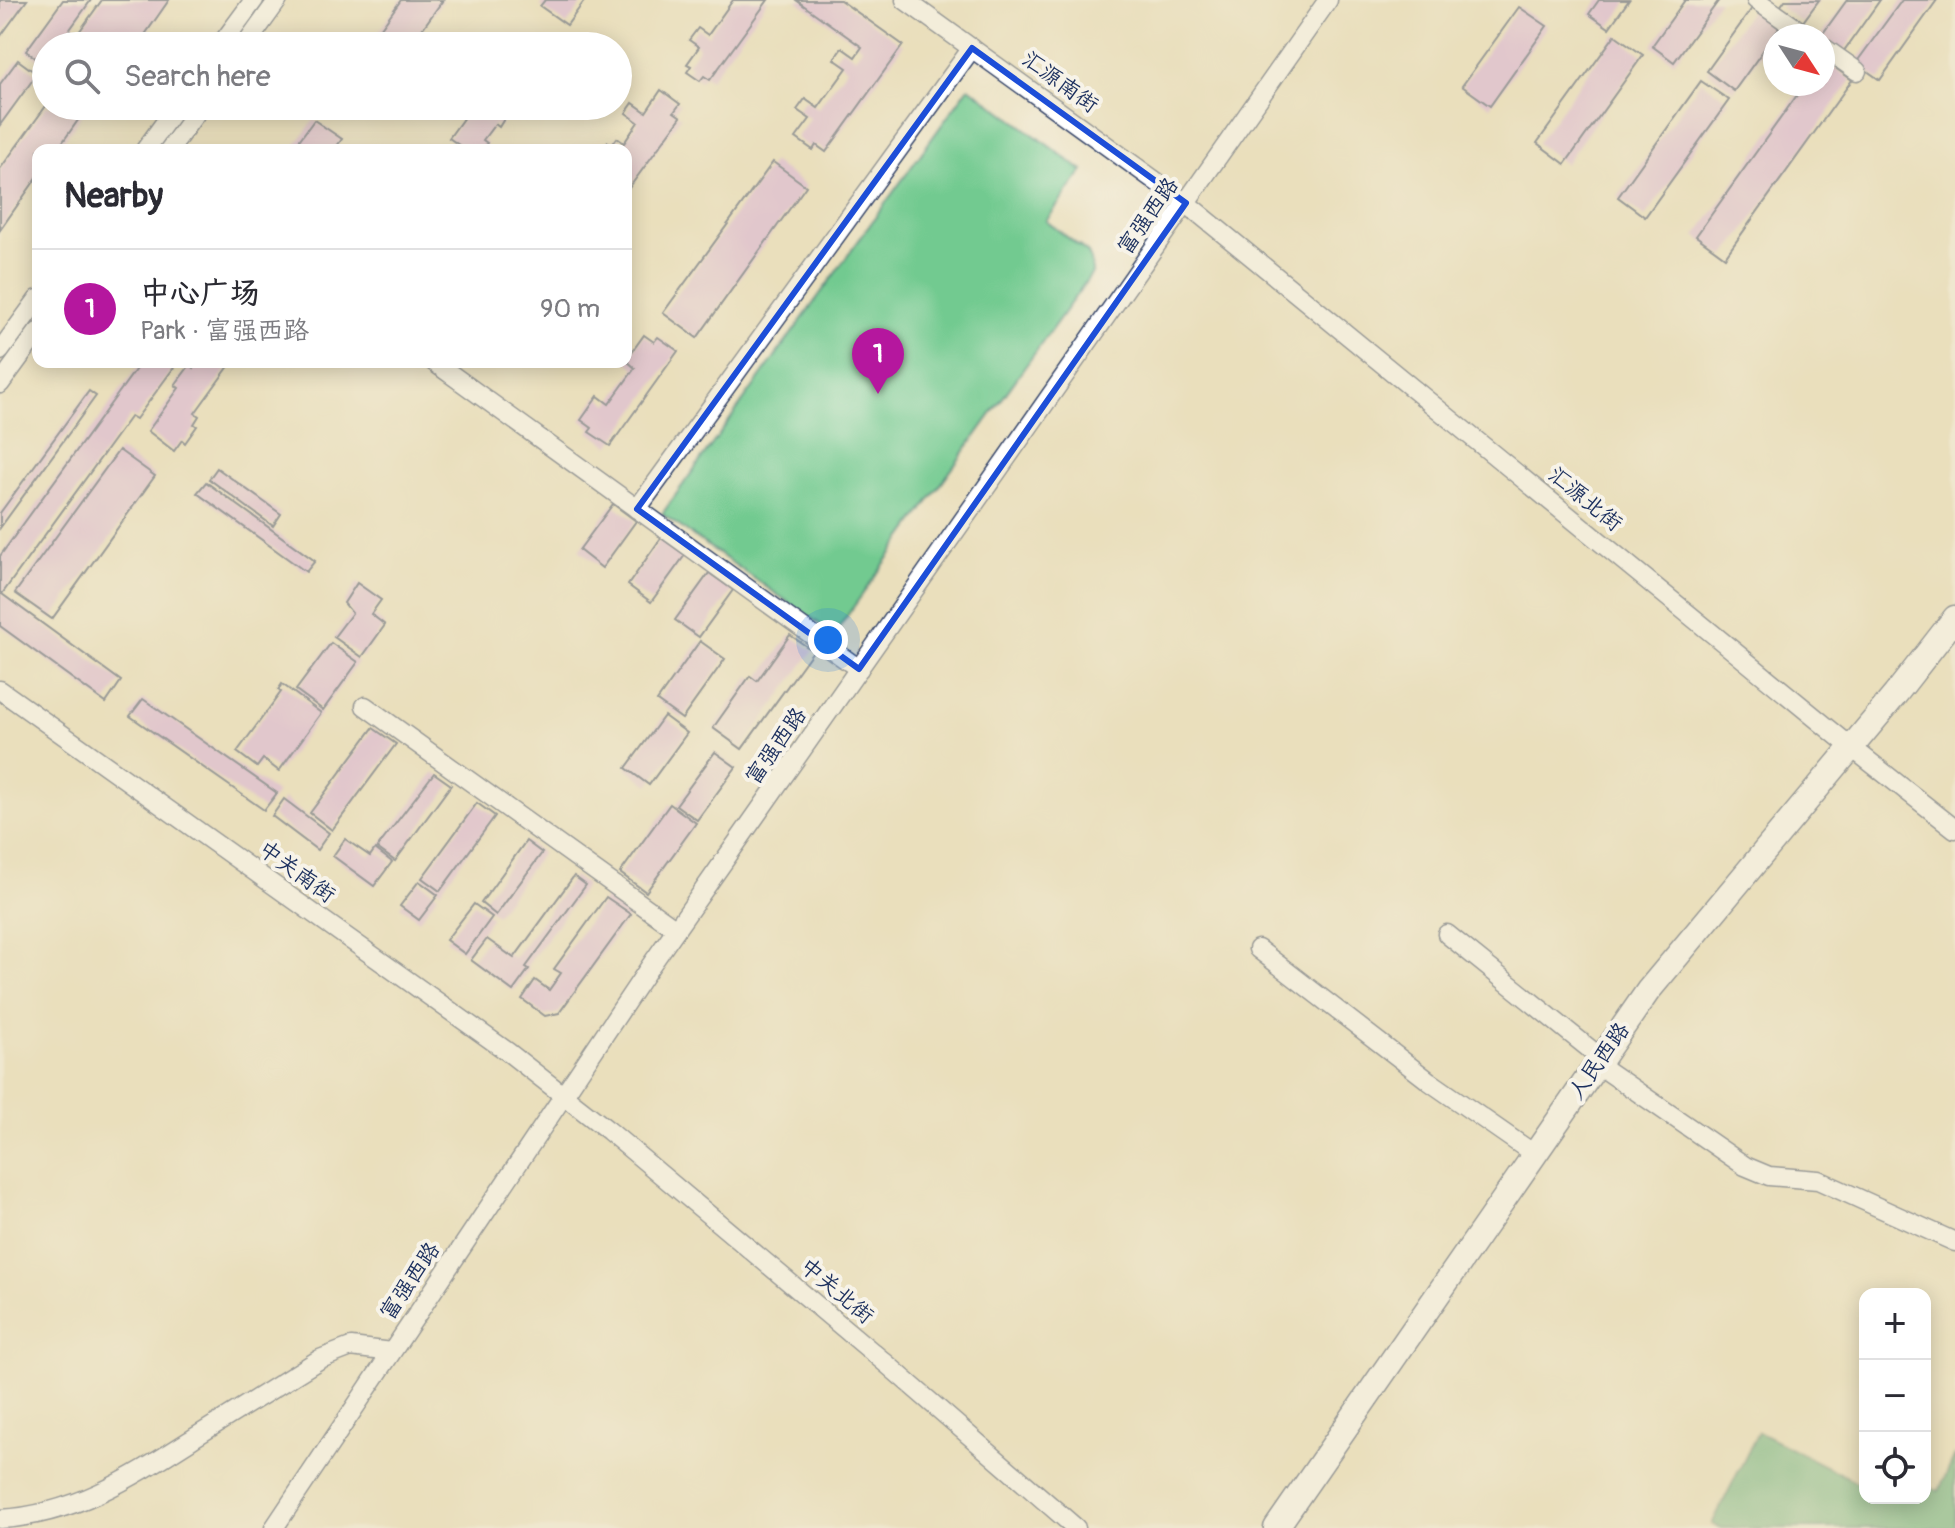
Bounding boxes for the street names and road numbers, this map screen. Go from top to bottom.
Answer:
street label: 汇源南街 [1016,45,1104,119]
street label: 富强西路 [1111,172,1185,260]
street label: 汇源北街 [1542,460,1628,538]
street label: 富强西路 [739,702,813,790]
street label: 中关南街 [253,835,341,909]
street label: 人民西路 [1562,1017,1636,1105]
street label: 富强西路 [374,1237,446,1325]
street label: 中关北街 [794,1252,880,1330]

